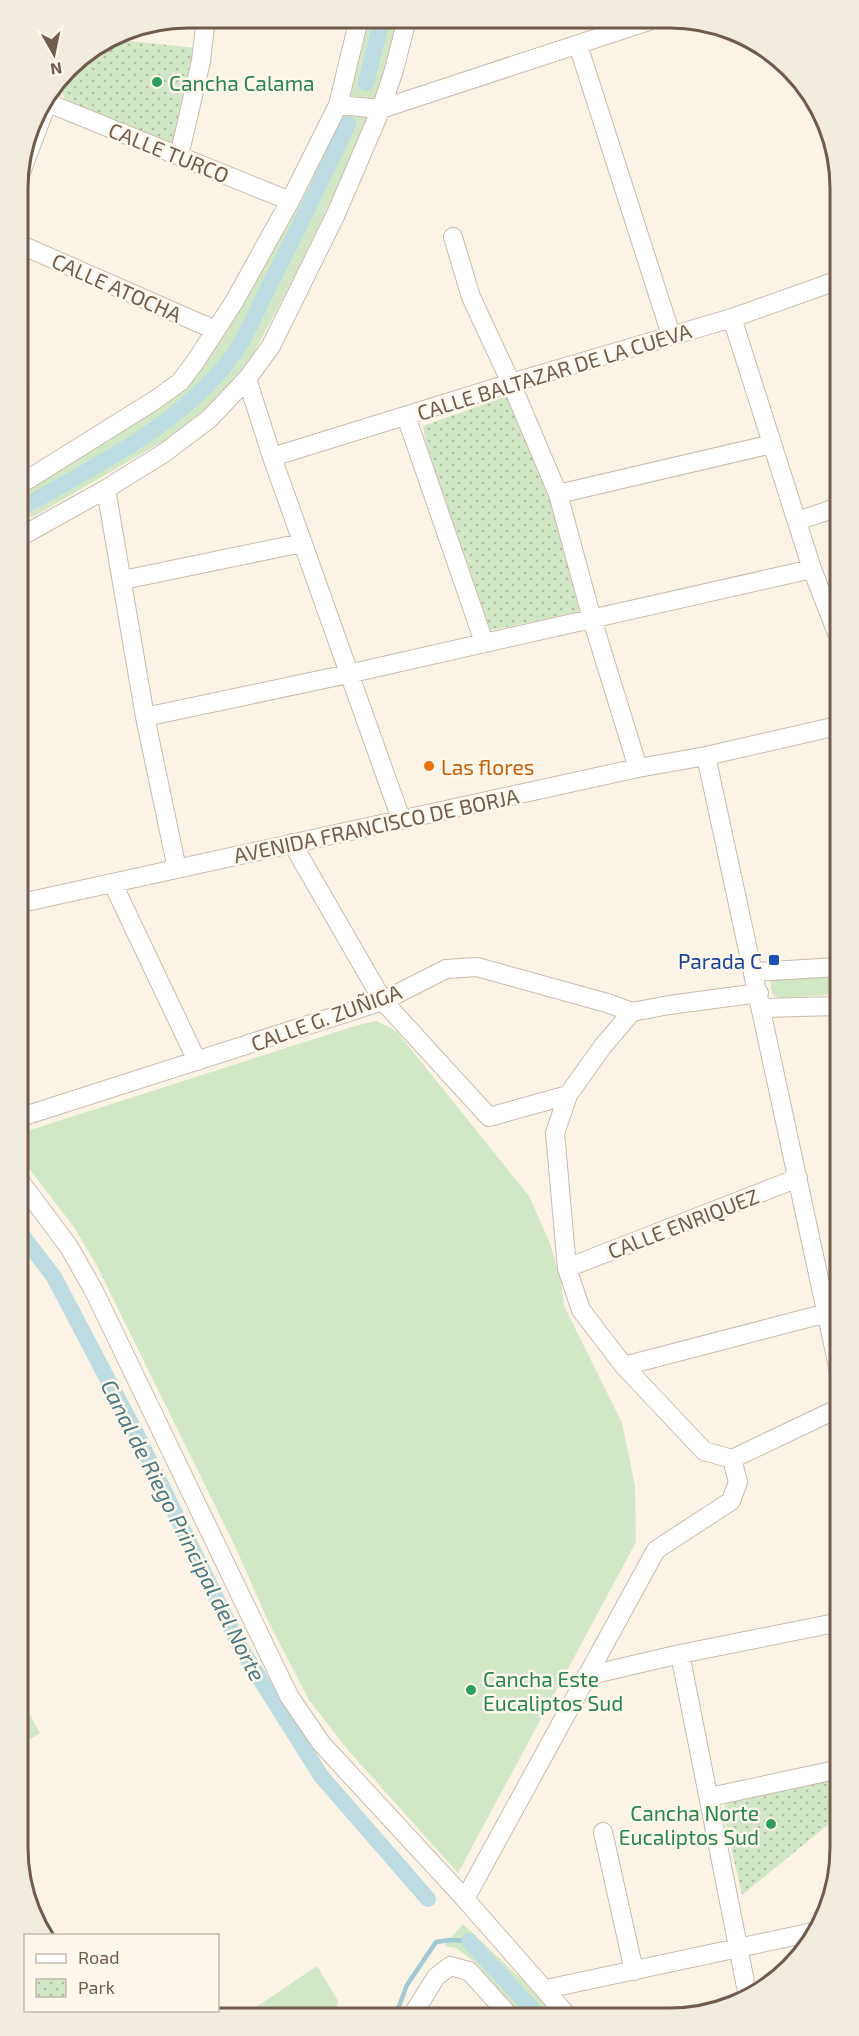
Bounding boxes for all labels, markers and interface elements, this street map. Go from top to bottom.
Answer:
north arrow [24,24,84,84]
text: N [49,59,64,80]
place label: Cancha Calama [169,70,315,95]
marker: Cancha Calama [150,75,164,89]
street label: CALLE TURCO [105,117,233,187]
street label: CALLE ATOCHA [48,247,186,327]
street label: CALLE BALTAZAR DE LA CUEVA [414,317,694,425]
place label: Las flores [441,754,534,779]
marker: Las flores [422,759,436,773]
street label: AVENIDA FRANCISCO DE BORJA [231,783,521,867]
place label: Parada C [678,948,762,973]
marker: Parada C [767,953,781,967]
street label: CALLE G. ZUÑIGA [247,978,405,1056]
street label: CALLE ENRIQUEZ [604,1183,762,1264]
water label: Canal de Riego Principal del Norte [96,1375,272,1685]
place label: Cancha Este Eucaliptos Sud [483,1666,623,1715]
marker: Cancha Este Eucaliptos Sud [464,1683,478,1697]
place label: Cancha Norte Eucaliptos Sud [619,1800,759,1849]
marker: Cancha Norte Eucaliptos Sud [764,1817,778,1831]
legend [24,1934,219,2012]
text: Road [78,1946,119,1968]
text: Park [78,1976,115,1998]

